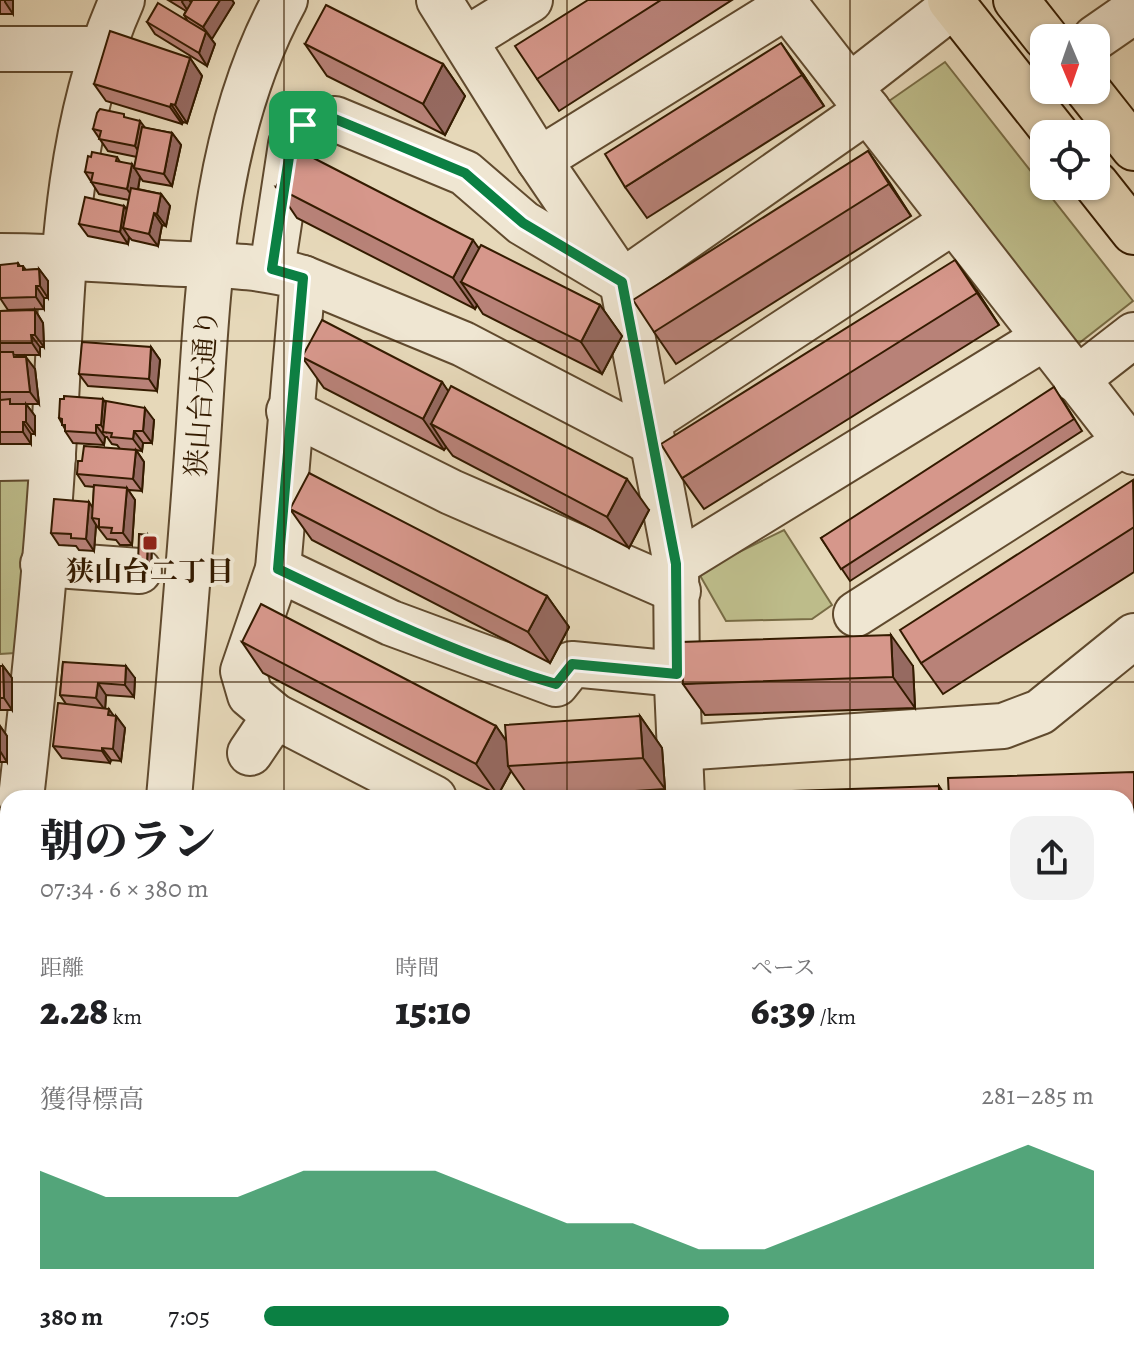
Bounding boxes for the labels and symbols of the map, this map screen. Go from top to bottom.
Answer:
north arrow [1030,24,1110,104]
pin [269,91,337,159]
street label: 狭山台大通り [177,308,227,478]
marker: 狭山台二丁目 [141,534,159,552]
place label: 狭山台二丁目 [66,553,234,591]

